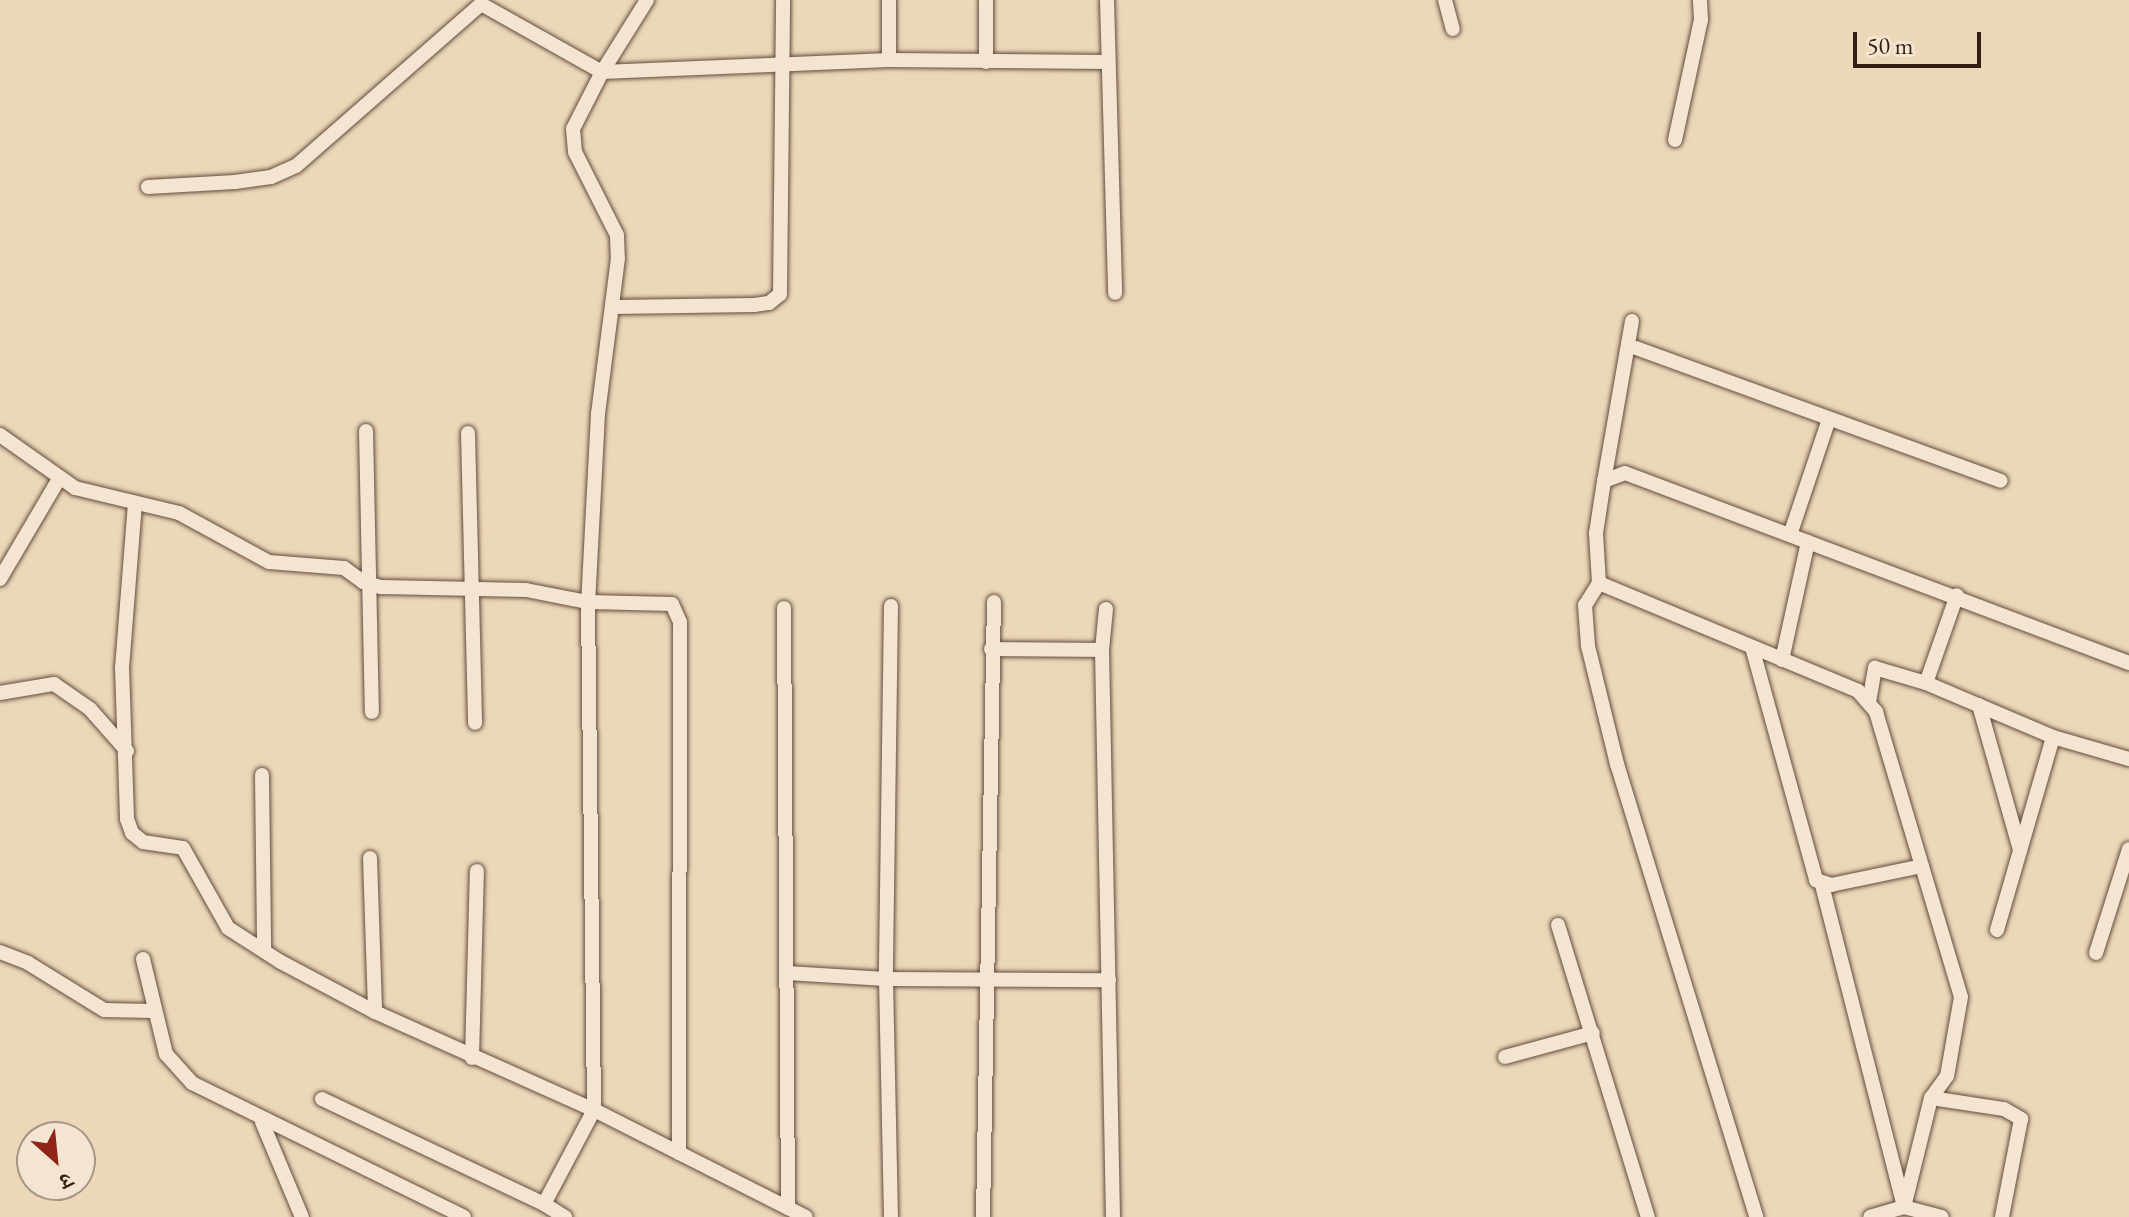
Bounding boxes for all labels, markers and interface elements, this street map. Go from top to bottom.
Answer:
scale bar [1857,16,1985,66]
text: 50 m [1867,30,1914,61]
north arrow [16,1121,96,1201]
text: उ [55,1166,78,1197]

